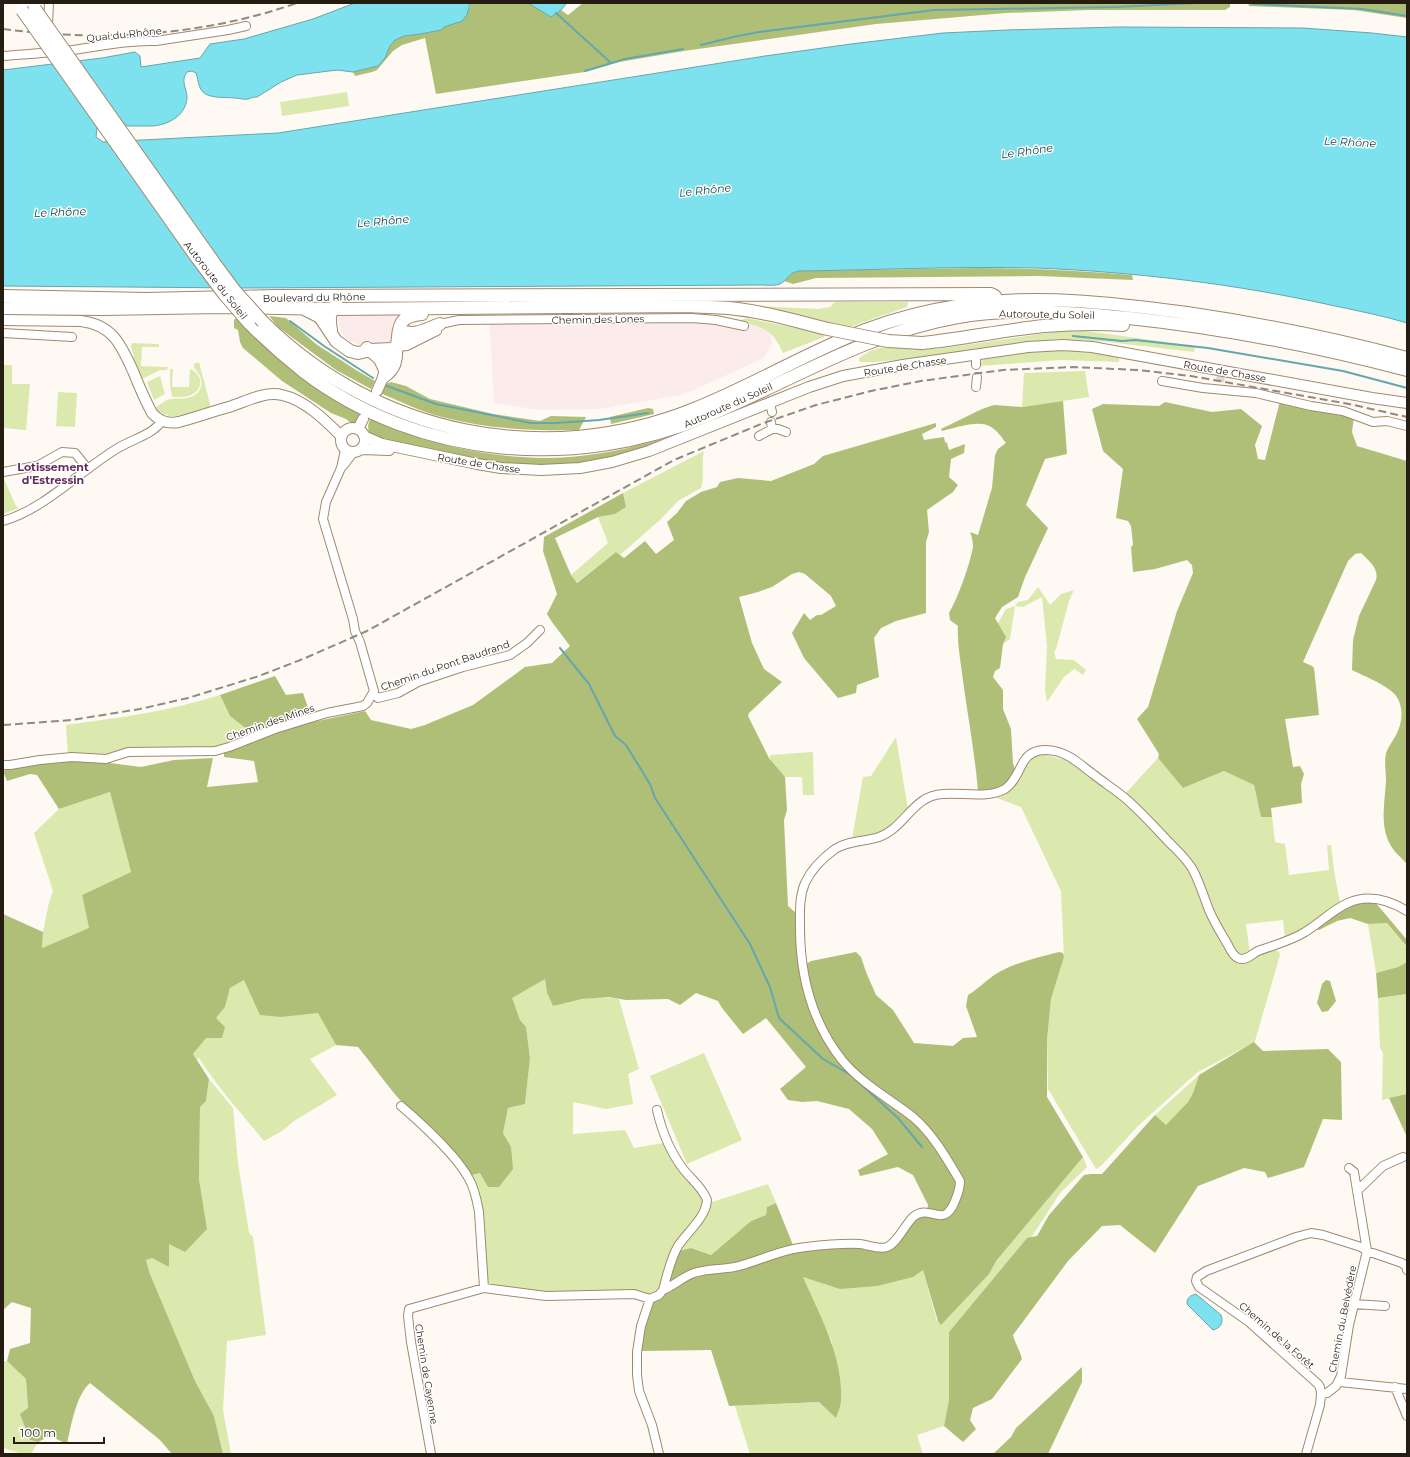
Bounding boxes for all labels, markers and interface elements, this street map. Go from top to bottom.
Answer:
street label: Quai du Rhône [86,24,162,45]
water label: Le Rhône [1324,134,1377,150]
water label: Le Rhône [1000,140,1054,162]
water label: Le Rhône [678,180,732,200]
water label: Le Rhône [34,204,87,220]
water label: Le Rhône [356,212,410,230]
street label: Autoroute du Soleil [181,238,250,322]
street label: Boulevard du Rhône [263,290,365,305]
street label: Autoroute du Soleil [999,307,1095,322]
street label: Chemin des Lones [552,312,645,327]
street label: Route de Chasse [863,354,947,379]
street label: Route de Chasse [1183,358,1267,385]
street label: Autoroute du Soleil [682,380,775,431]
street label: Route de Chasse [437,451,521,476]
district label: Lotissement d'Estressin [17,460,89,487]
street label: Chemin du Pont Baudrand [379,637,511,694]
street label: Chemin des Mines [224,701,316,744]
street label: Chemin du Belvédère [1326,1264,1359,1374]
street label: Chemin de la Forêt [1236,1299,1317,1372]
street label: Chemin de Cayenne [412,1323,441,1425]
scale bar [14,1419,104,1445]
text: 100 m [20,1425,56,1440]

